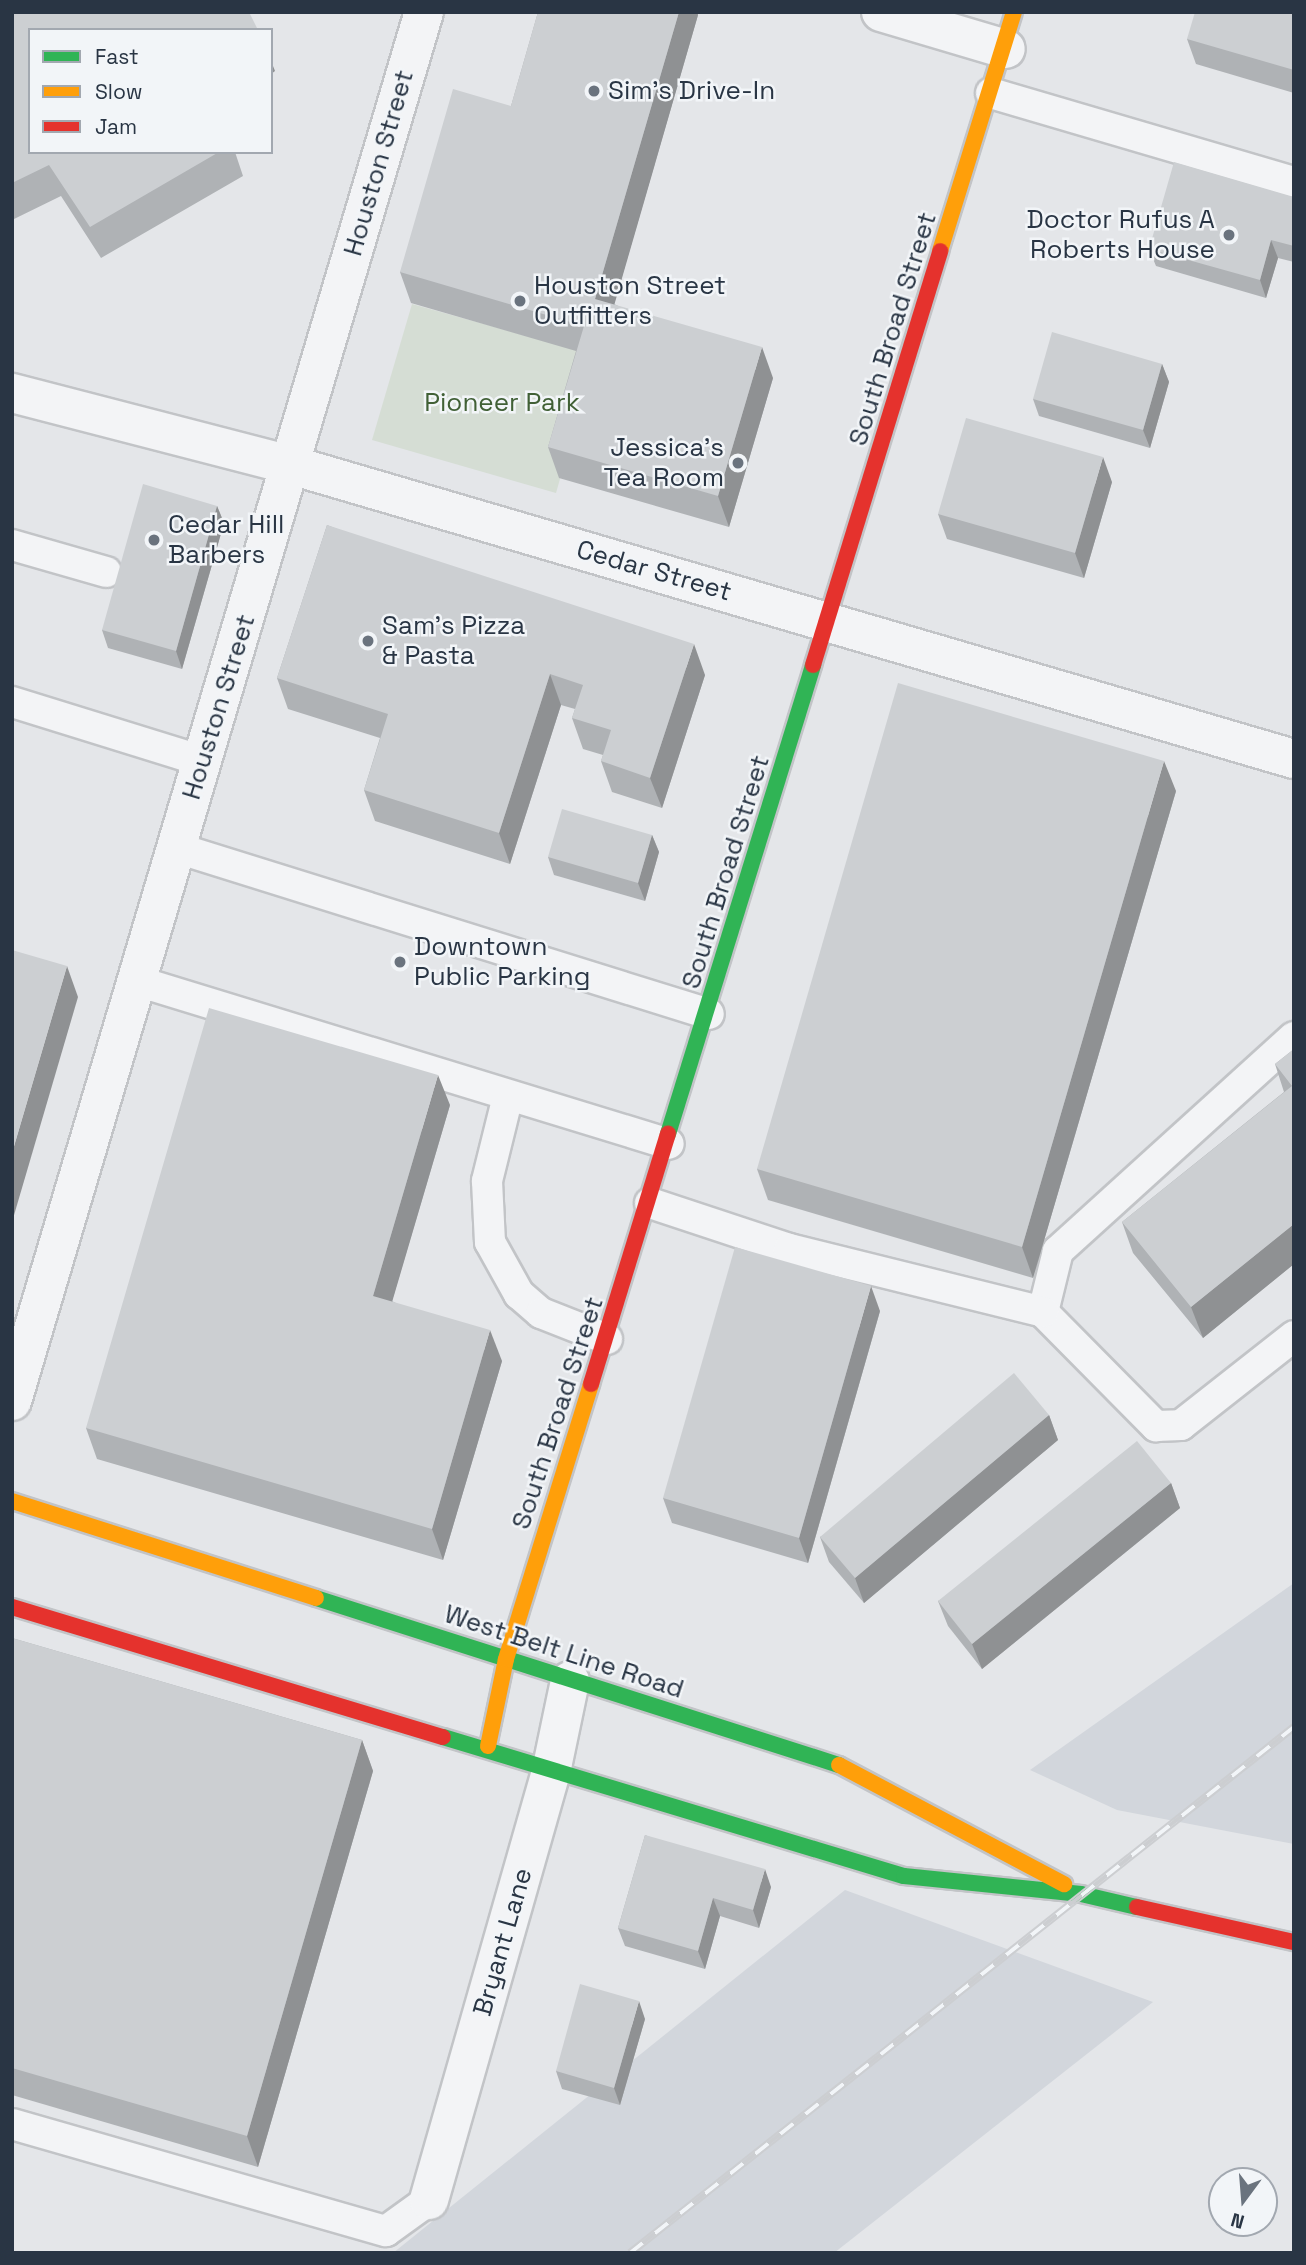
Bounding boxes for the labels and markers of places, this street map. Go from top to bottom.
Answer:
place label: Sim's Drive-In [608,75,775,107]
marker: Sim's Drive-In [586,83,602,99]
place label: Doctor Rufus A Roberts House [1026,204,1215,266]
marker: Doctor Rufus A Roberts House [1221,227,1237,243]
place label: Houston Street Outfitters [534,270,726,332]
marker: Houston Street Outfitters [512,293,528,309]
place label: Jessica's Tea Room [603,432,724,494]
marker: Jessica's Tea Room [730,455,746,471]
place label: Cedar Hill Barbers [168,509,284,570]
marker: Cedar Hill Barbers [146,532,162,548]
place label: Sam's Pizza & Pasta [382,610,525,672]
marker: Sam's Pizza & Pasta [360,633,376,649]
place label: Downtown Public Parking [414,931,590,992]
marker: Downtown Public Parking [392,954,408,970]

